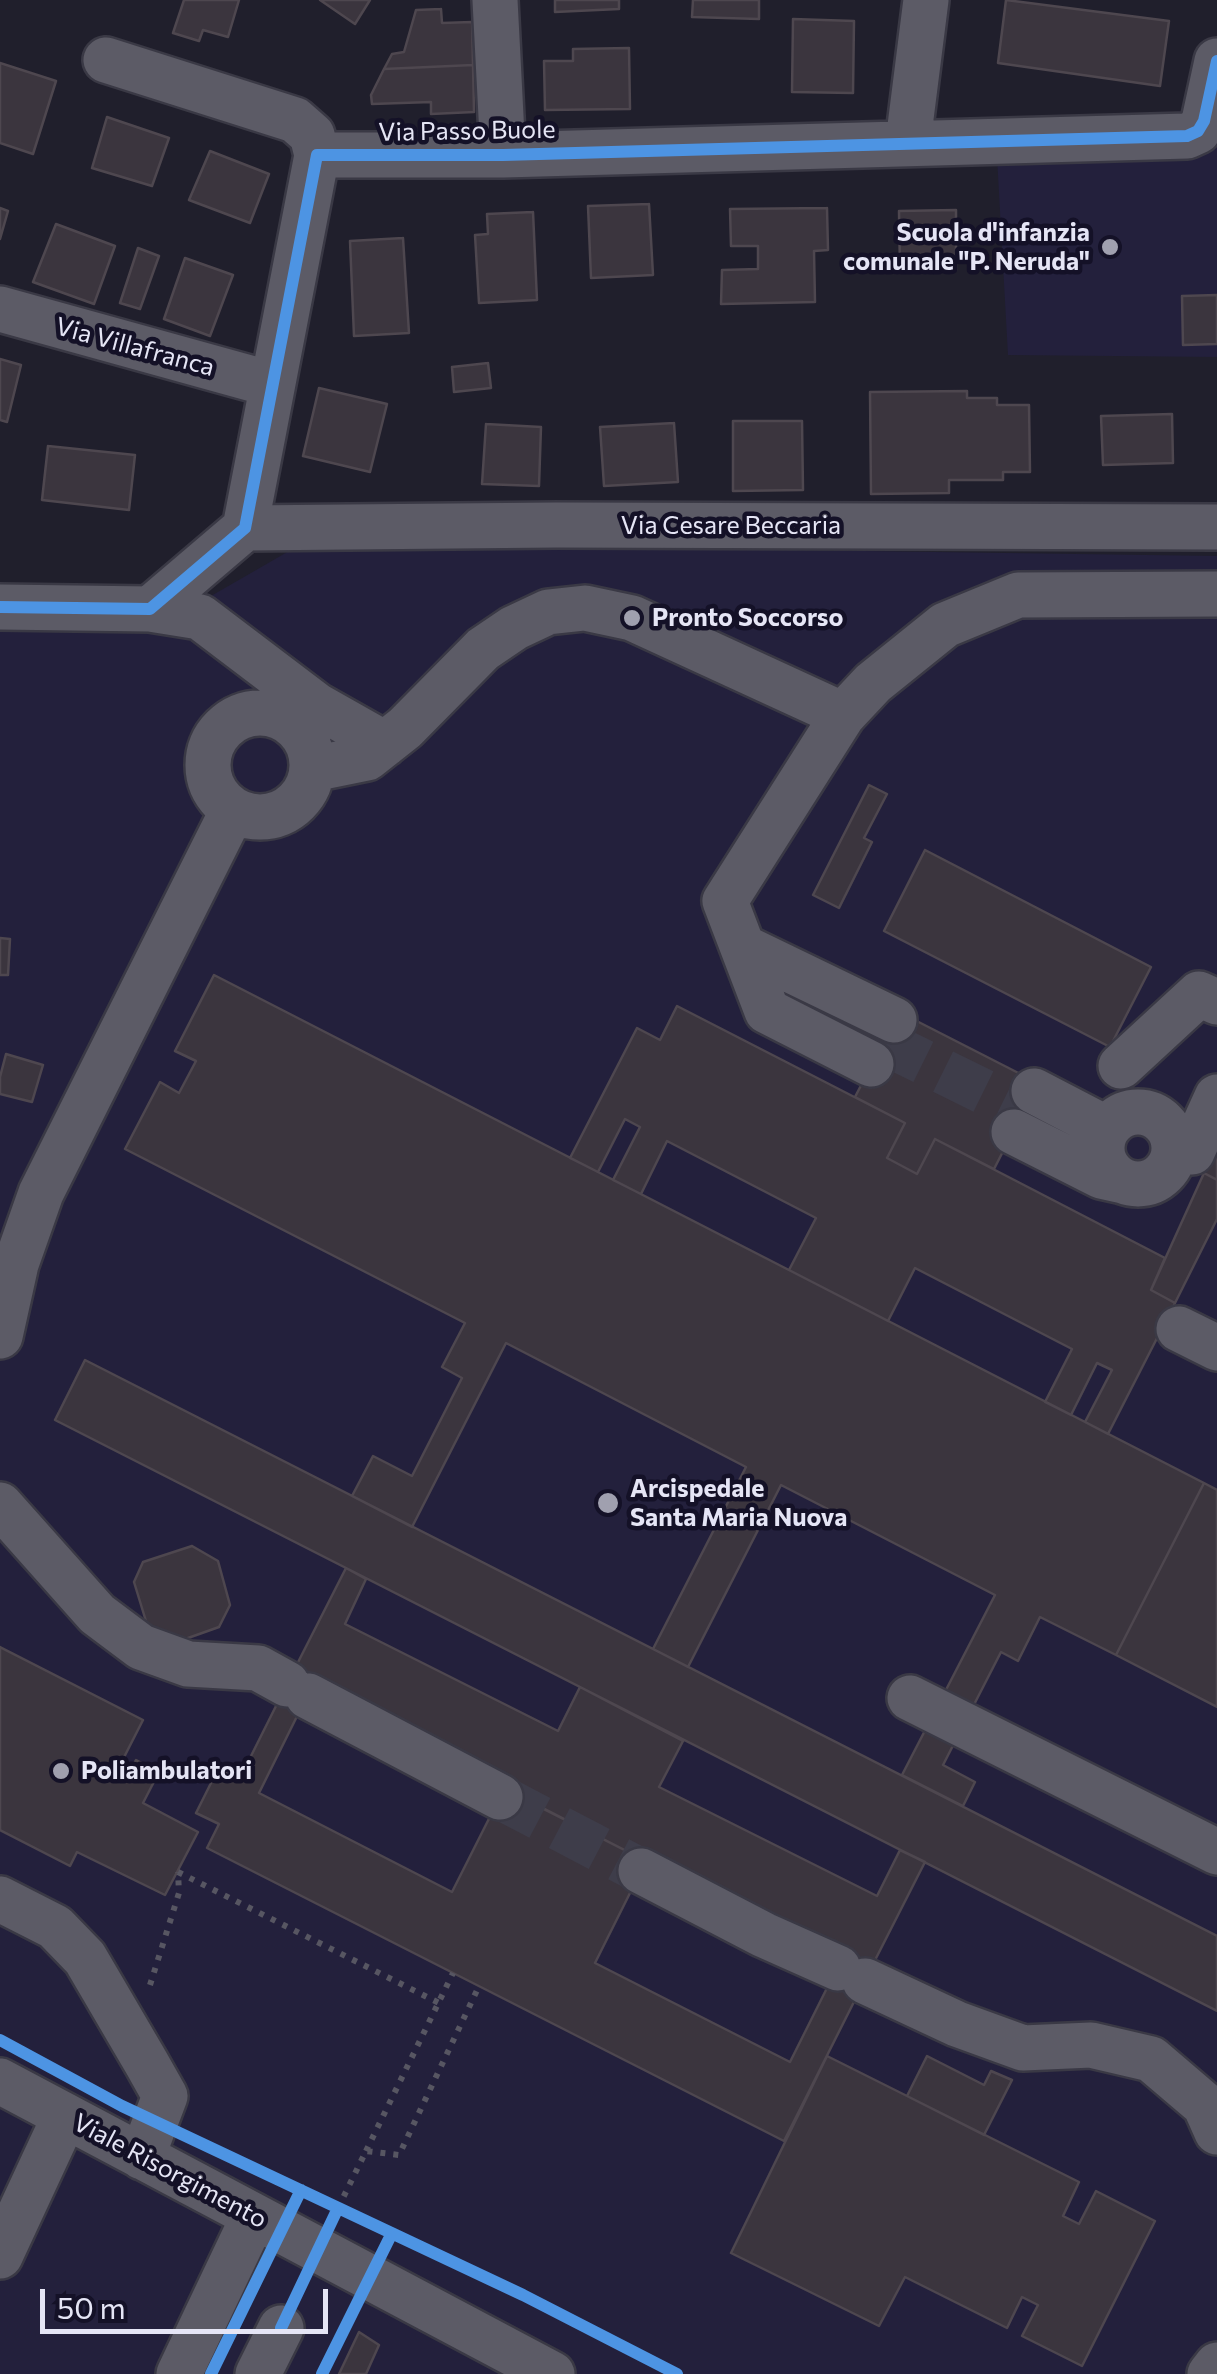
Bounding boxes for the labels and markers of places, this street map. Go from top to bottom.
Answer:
place label: Scuola d'infanzia comunale "P. Neruda" [843,218,1090,277]
marker: Scuola d'infanzia comunale "P. Neruda" [1099,236,1121,258]
place label: Pronto Soccorso [652,603,843,633]
marker: Pronto Soccorso [621,607,643,629]
place label: Arcispedale Santa Maria Nuova [630,1474,847,1533]
marker: Arcispedale Santa Maria Nuova [595,1490,621,1516]
place label: Poliambulatori [81,1756,252,1786]
marker: Poliambulatori [50,1760,72,1782]

